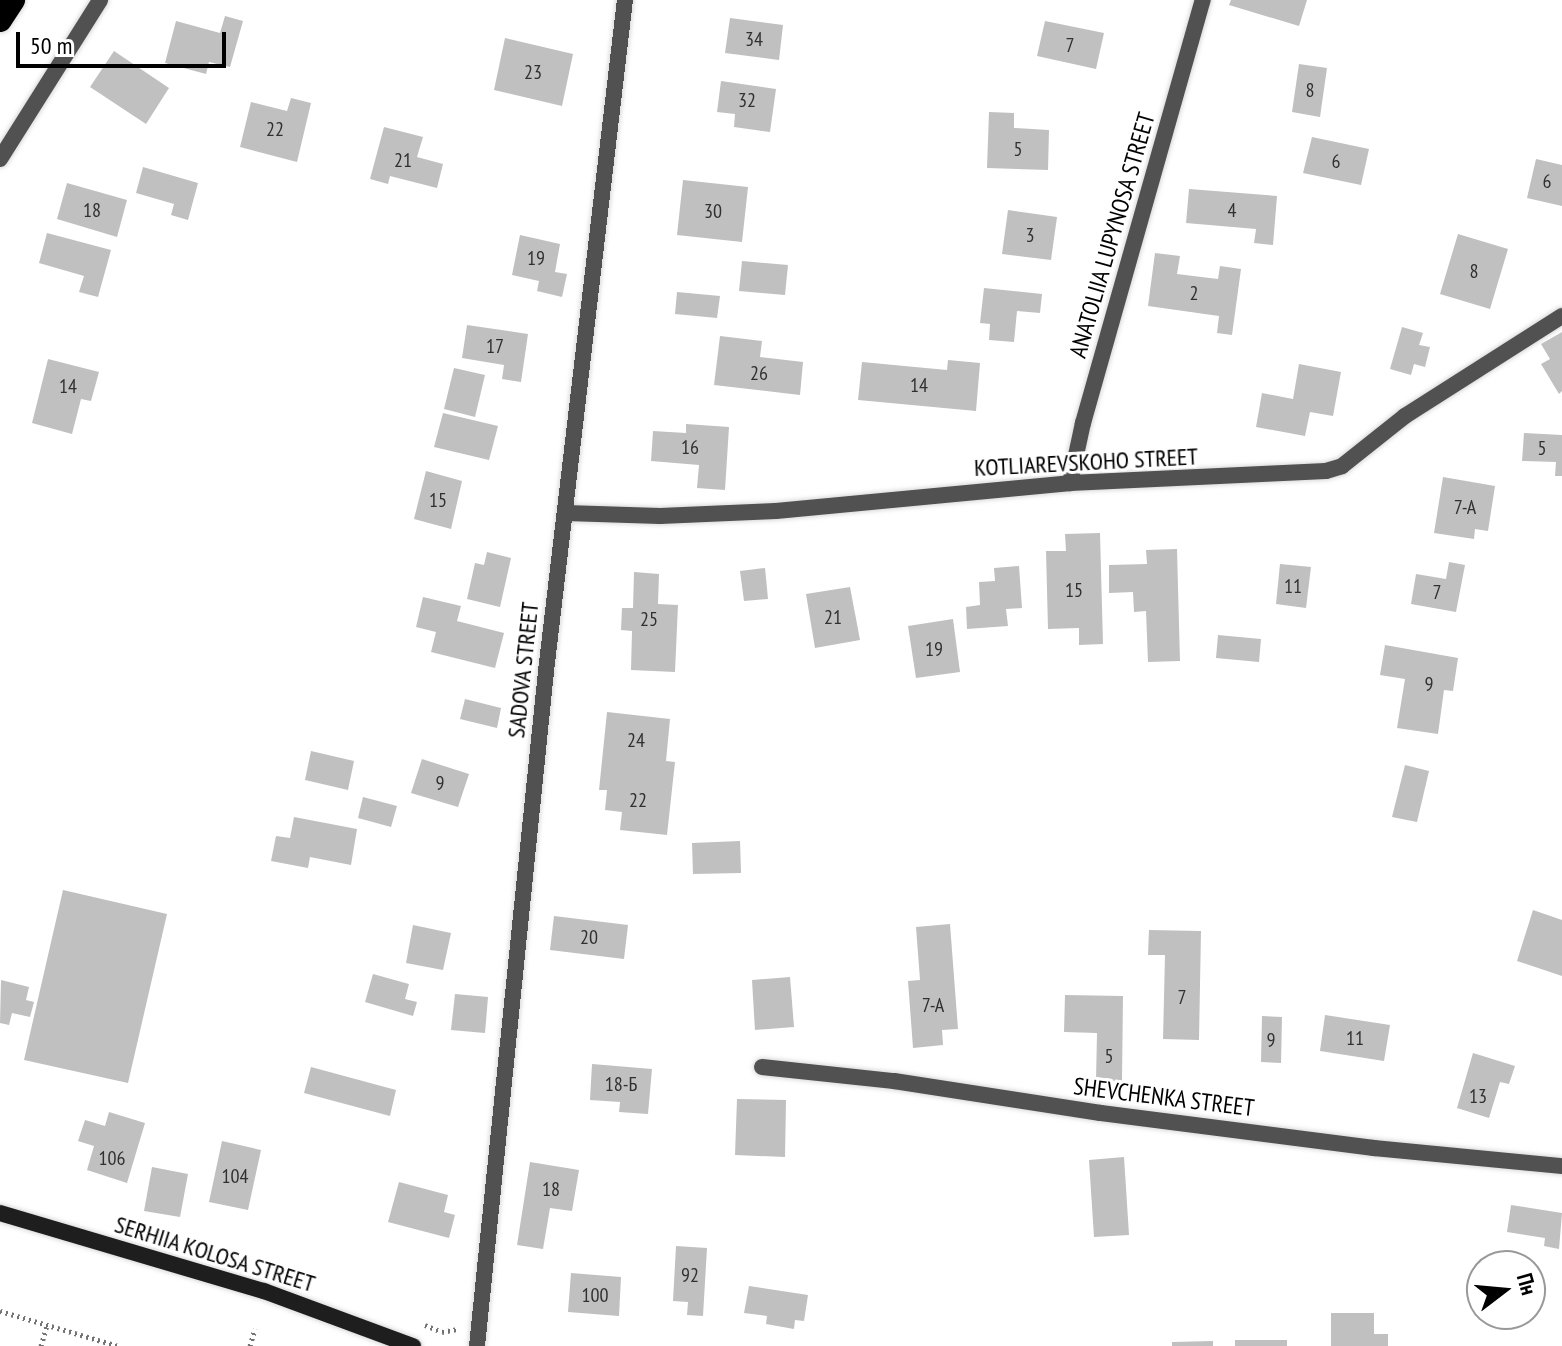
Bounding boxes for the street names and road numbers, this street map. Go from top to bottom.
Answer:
street label: ANATOLIIA LUPYNOSA STREET [1063,108,1161,362]
street label: KOTLIAREVSKOHO STREET [973,442,1199,482]
street label: SADOVA STREET [502,600,544,740]
street label: SHEVCHENKA STREET [1072,1072,1256,1122]
street label: SERHIIA KOLOSA STREET [111,1210,319,1298]

